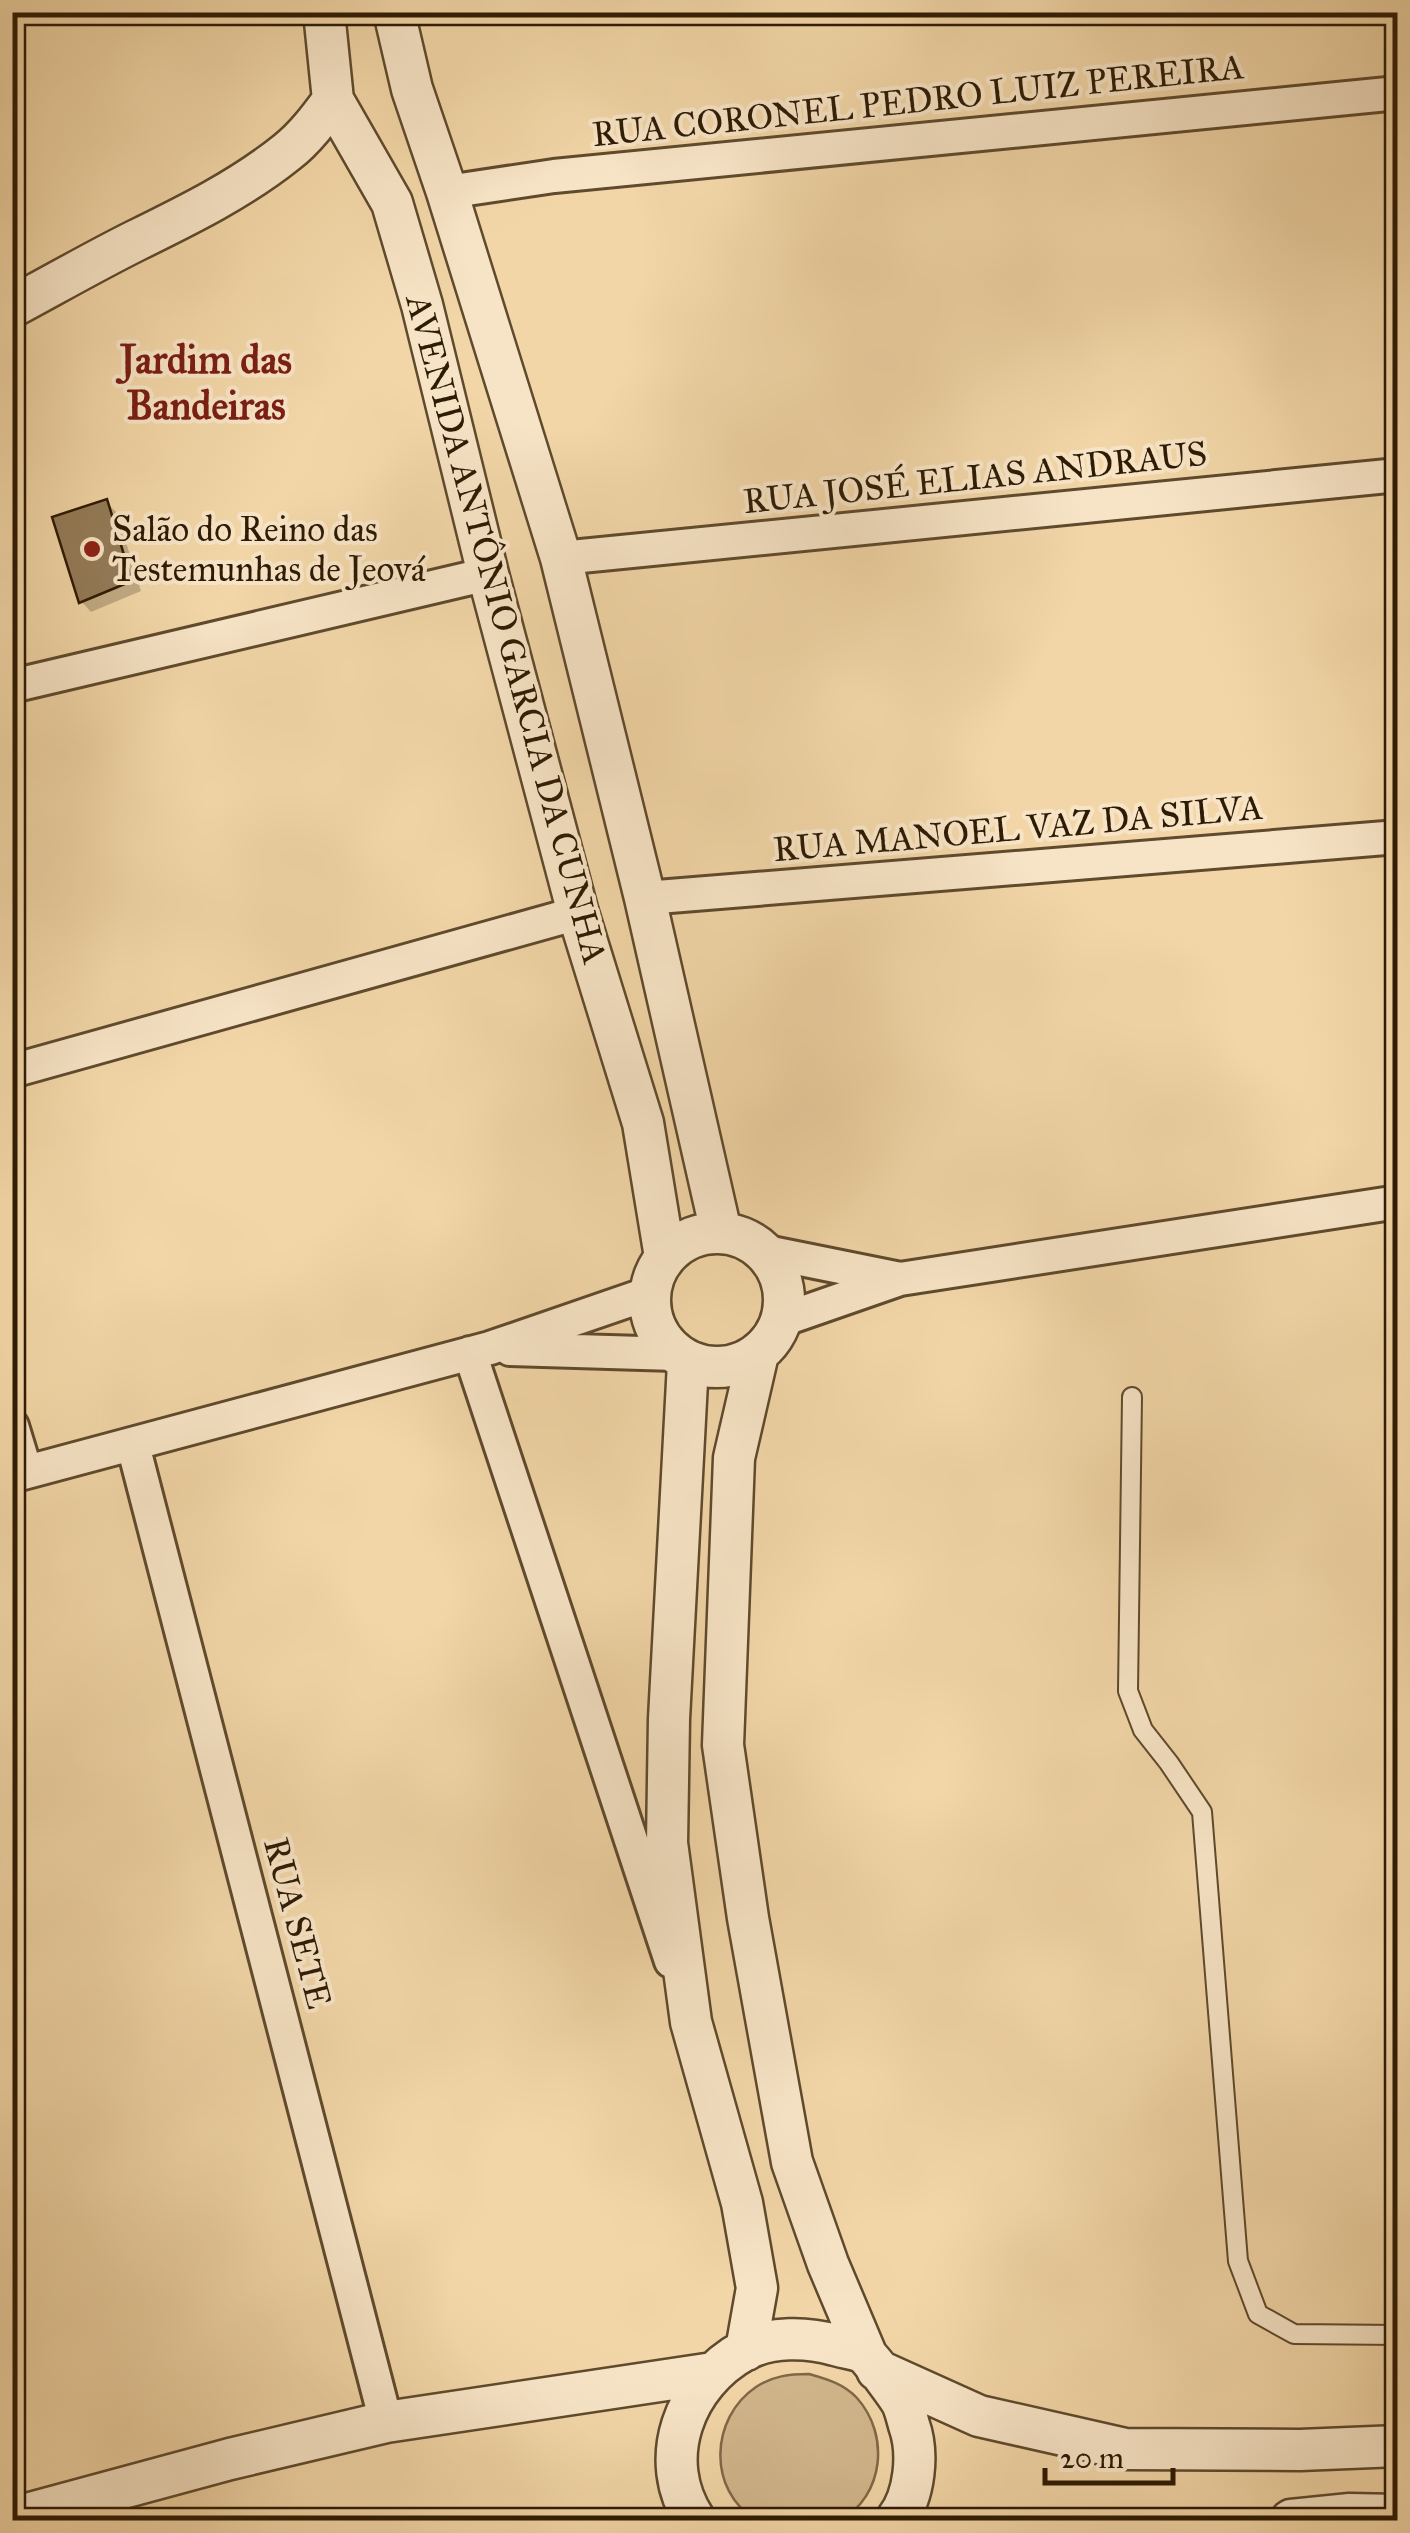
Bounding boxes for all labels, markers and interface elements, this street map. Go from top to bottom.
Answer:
street label: RUA CORONEL PEDRO LUIZ PEREIRA [590,45,1246,156]
street label: AVENIDA ANTÔNIO GARCIA DA CUNHA [396,288,618,969]
district label: Jardim das Bandeiras [115,335,292,430]
street label: RUA JOSÉ ELIAS ANDRAUS [741,430,1209,523]
place label: Salão do Reino das Testemunhas de Jeová [112,508,426,591]
marker: Salão do Reino das Testemunhas de Jeová [81,538,103,560]
street label: RUA MANOEL VAZ DA SILVA [771,786,1265,871]
street label: RUA SETE [254,1833,341,2013]
scale bar [1045,2423,1172,2485]
text: 20 m [1060,2440,1124,2476]

